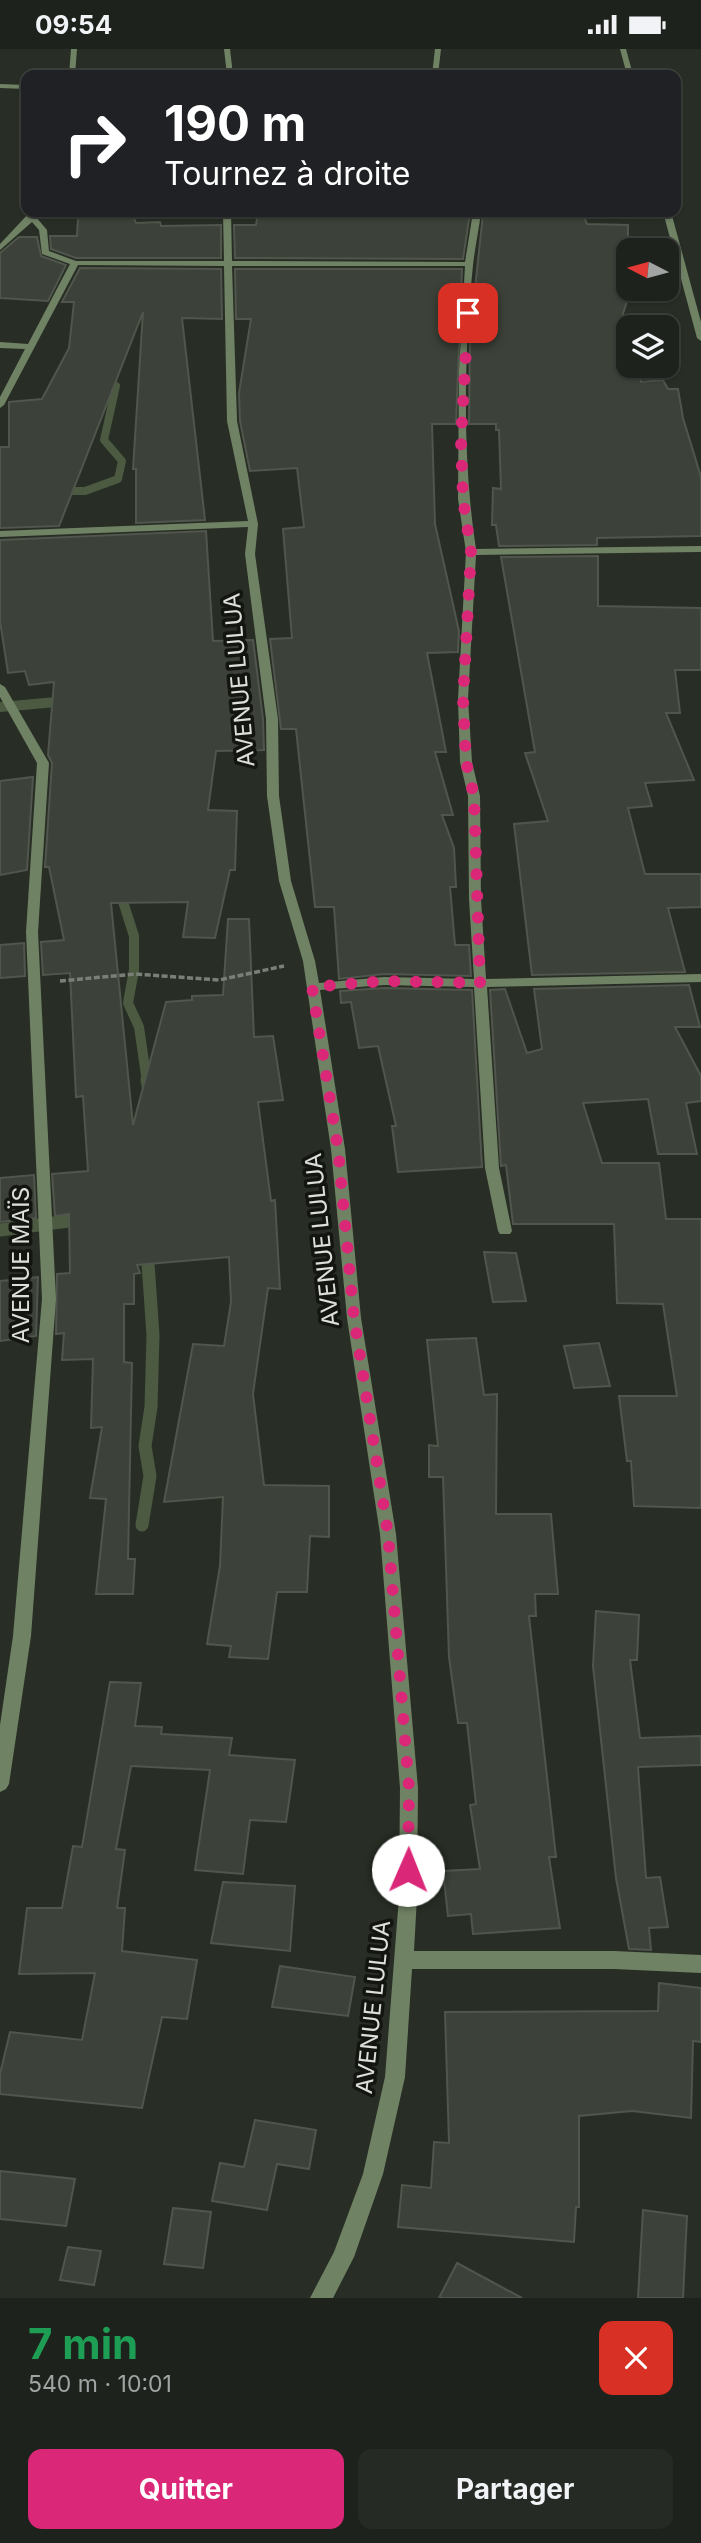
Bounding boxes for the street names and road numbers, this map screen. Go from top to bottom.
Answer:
street label: AVENUE LULUA [217,592,261,768]
street label: AVENUE LULUA [299,1152,345,1328]
street label: AVENUE MAÏS [7,1187,35,1343]
street label: AVENUE LULUA [350,1919,396,2095]

